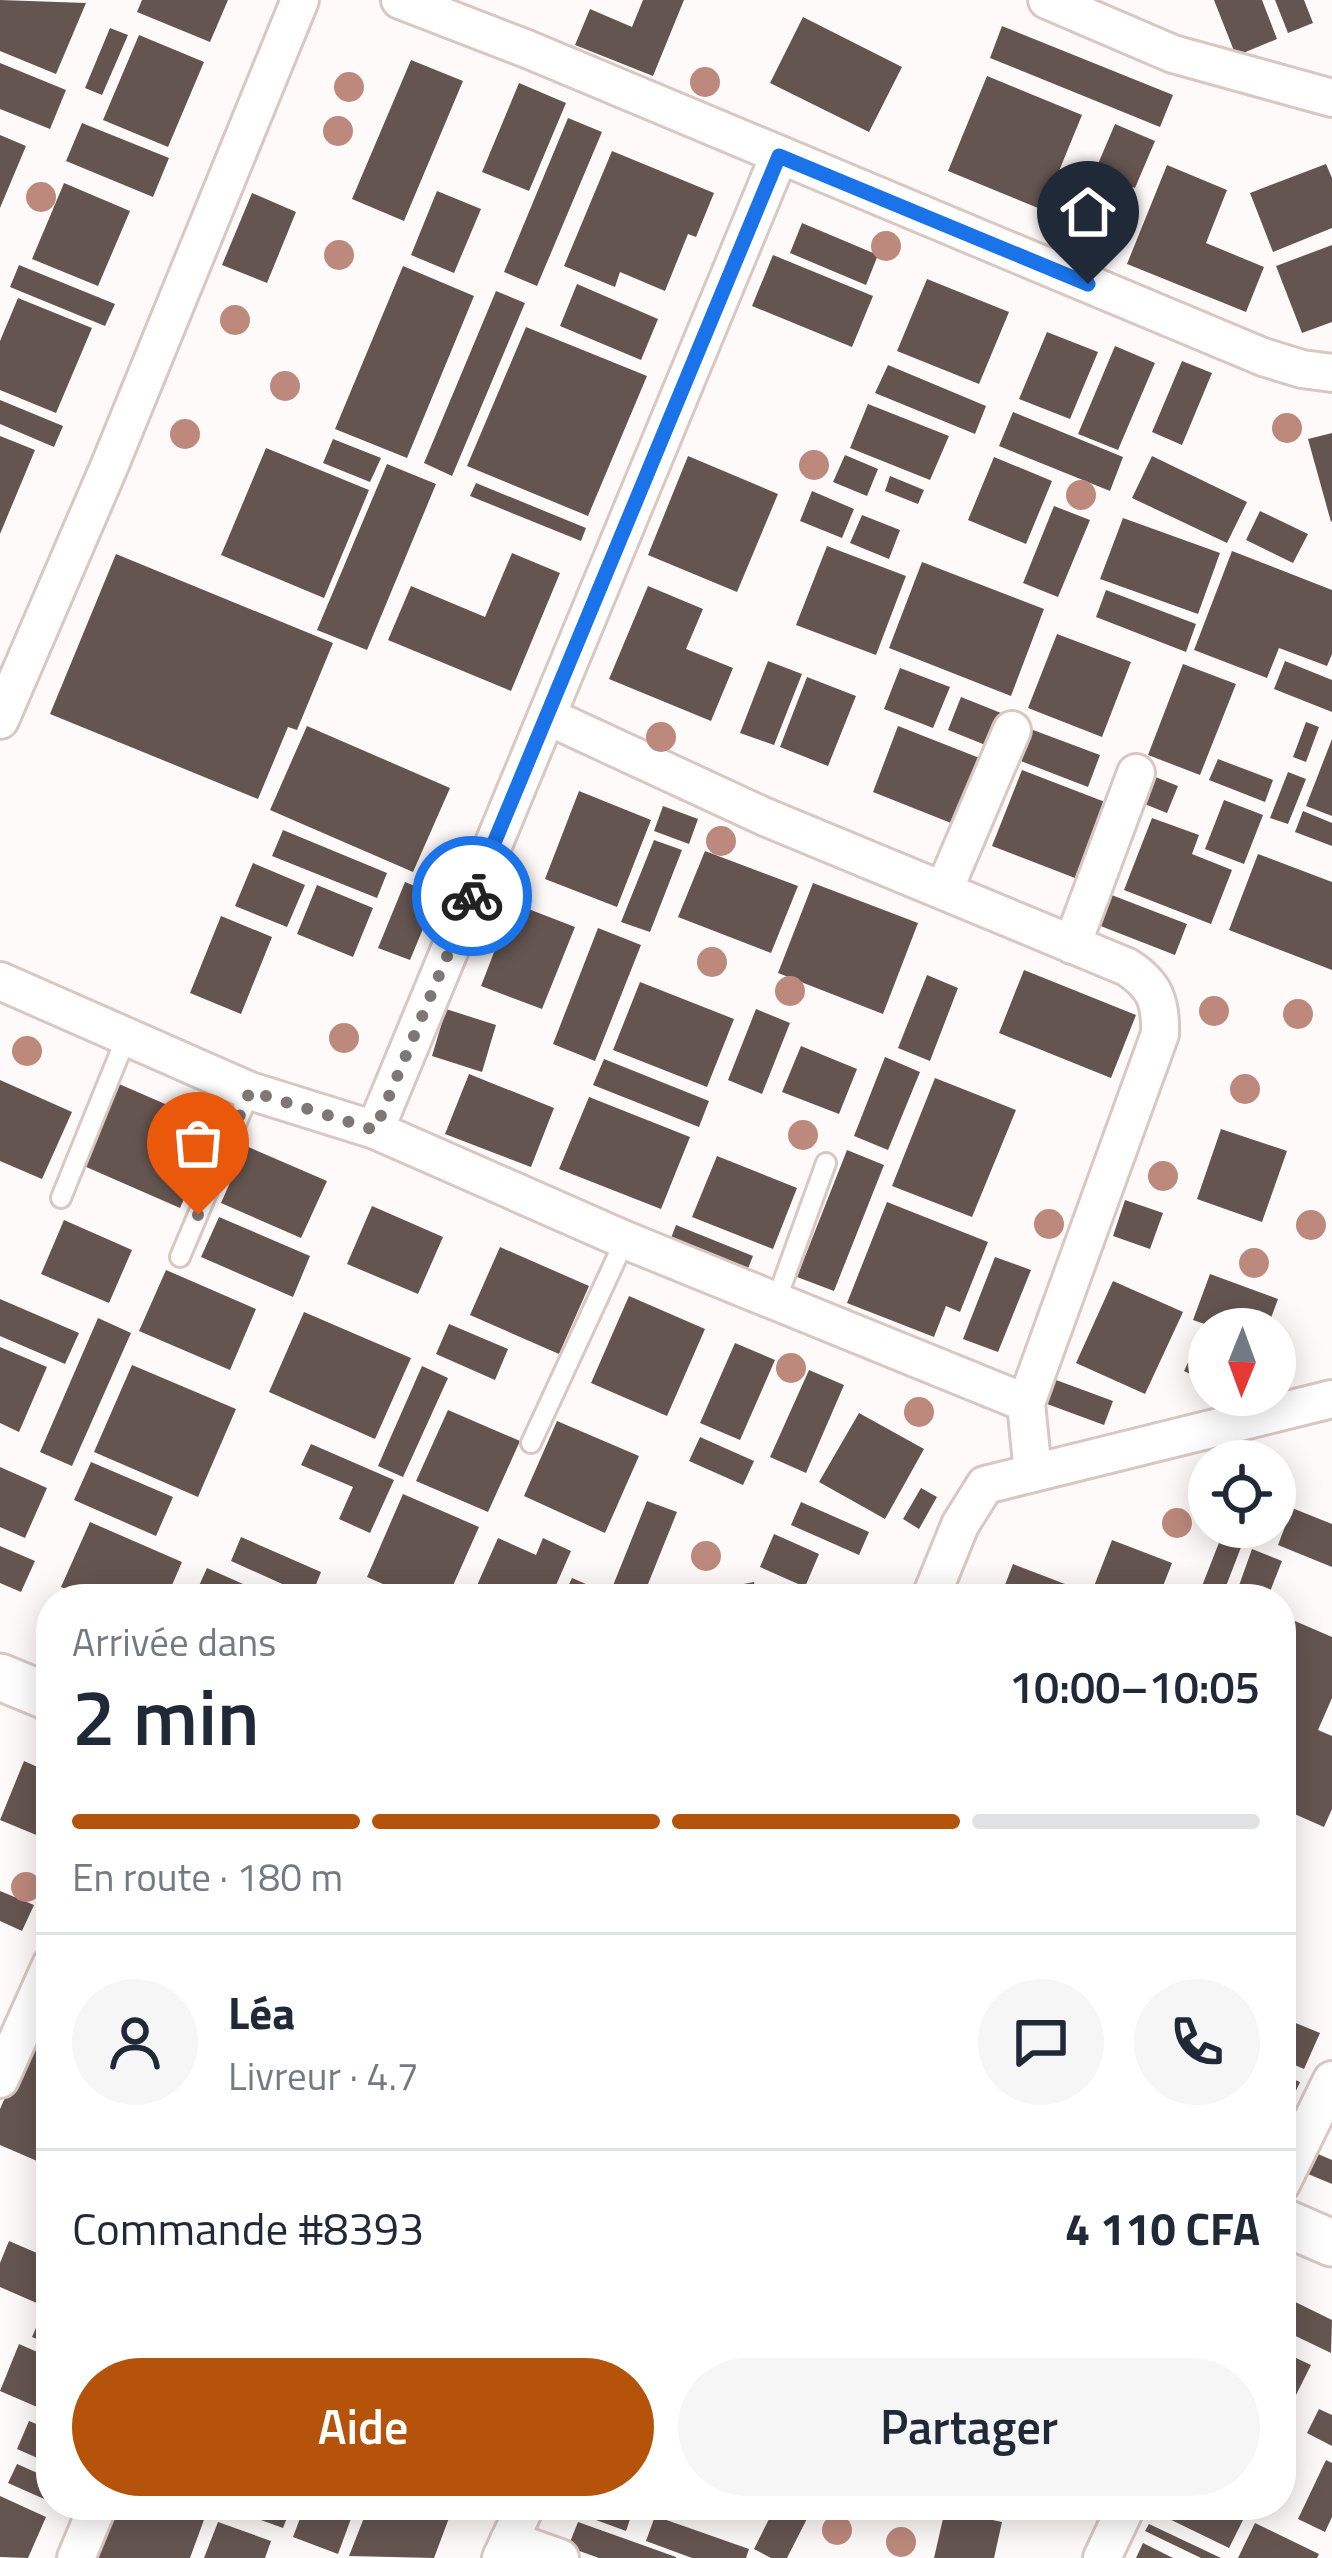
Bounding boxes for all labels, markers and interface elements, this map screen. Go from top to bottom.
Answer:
pin [1037,161,1139,284]
icon: home [1055,179,1121,245]
courier [412,836,532,956]
icon: bike [439,863,505,929]
pin [147,1092,249,1215]
icon: bag [165,1110,231,1176]
north arrow [1188,1308,1296,1416]
map controls [1188,1308,1296,1548]
button: locate [1188,1440,1296,1548]
text: Arrivée dans [72,1612,276,1671]
text: 10:00–10:05 [1009,1652,1260,1720]
text: 2 min [72,1657,260,1775]
text: En route · 180 m [72,1847,343,1906]
text: Léa [228,1978,295,2046]
button: person [72,1979,198,2105]
button: chat [978,1979,1104,2105]
button: phone [1134,1979,1260,2105]
text: Livreur · 4.7 [228,2046,419,2105]
text: Commande #8393 [72,2194,424,2262]
text: 4 110 CFA [1065,2194,1260,2262]
button: Aide [72,2358,654,2496]
button: Partager [678,2358,1260,2496]

